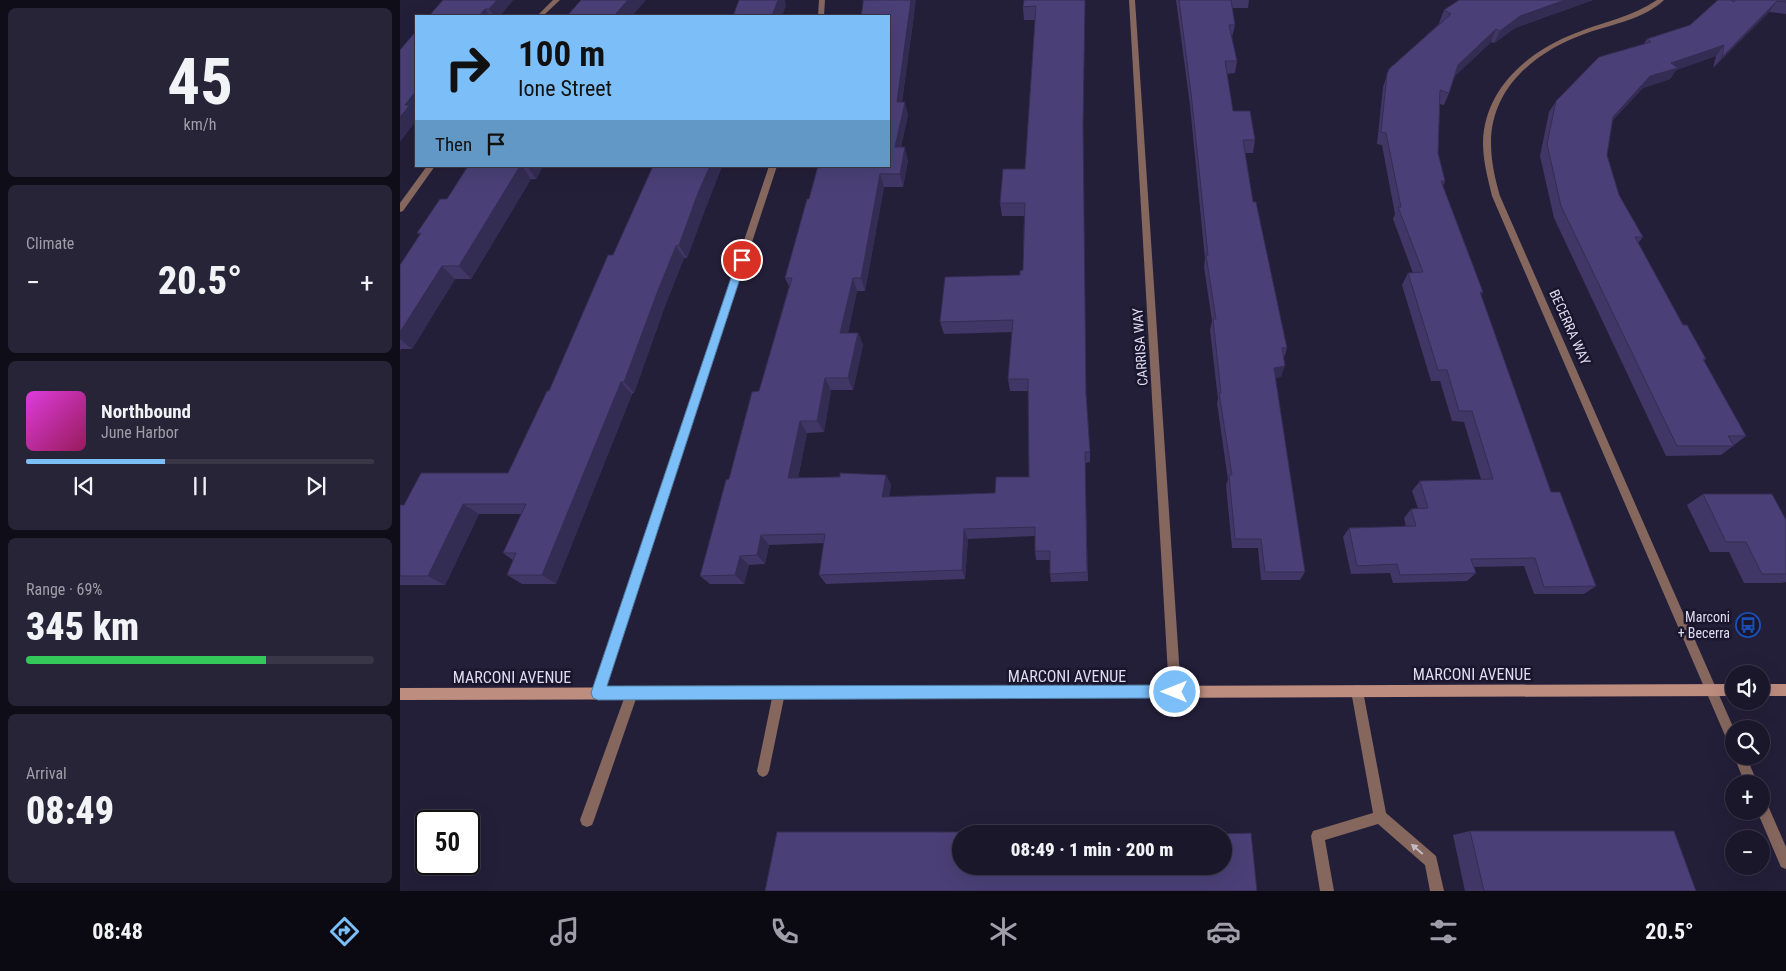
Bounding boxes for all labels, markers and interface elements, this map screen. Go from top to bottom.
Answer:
text: 100 m [518,34,605,75]
icon: right [435,35,500,100]
text: 45 [167,44,233,120]
text: Ione Street [518,76,612,101]
text: km/h [184,115,216,134]
icon: arrive [482,130,510,158]
text: Then [435,133,472,156]
text: Climate [26,234,74,253]
pin [721,239,763,281]
icon: arrive [728,246,756,274]
text: 20.5° [158,259,242,303]
text: − [26,266,40,299]
text: + [360,266,374,299]
street label: BECERRA WAY [1546,287,1594,368]
street label: CARRISA WAY [1129,307,1151,387]
text: Northbound [101,400,191,423]
text: June Harbor [101,423,179,442]
icon: previous [70,472,98,500]
icon: pause [186,472,214,500]
icon: next [302,472,330,500]
text: Range · 69% [26,580,102,599]
text: 345 km [26,605,139,649]
place label: Marconi + Becerra [1678,609,1730,641]
bus stop icon: Marconi + Becerra [1735,612,1761,638]
position arrow [1148,665,1200,717]
street label: MARCONI AVENUE [1413,665,1531,684]
map controls [1725,665,1770,875]
button: sound [1725,665,1770,710]
street label: MARCONI AVENUE [1008,667,1126,686]
street label: MARCONI AVENUE [453,668,571,687]
button: search [1725,720,1770,765]
text: Arrival [26,764,67,783]
button: + [1725,775,1770,820]
text: 08:49 [26,789,114,833]
speed limit sign: 50 [415,810,480,875]
button: − [1725,830,1770,875]
text: 08:49 · 1 min · 200 m [1011,838,1173,861]
one-way arrow [1412,843,1424,855]
icon: directions [327,914,362,949]
icon: music [547,914,582,949]
icon: phone [767,914,802,949]
icon: climate [986,914,1021,949]
icon: car [1206,914,1241,949]
icon: filters [1426,914,1461,949]
text: 08:48 [92,919,143,944]
text: 20.5° [1645,919,1694,944]

